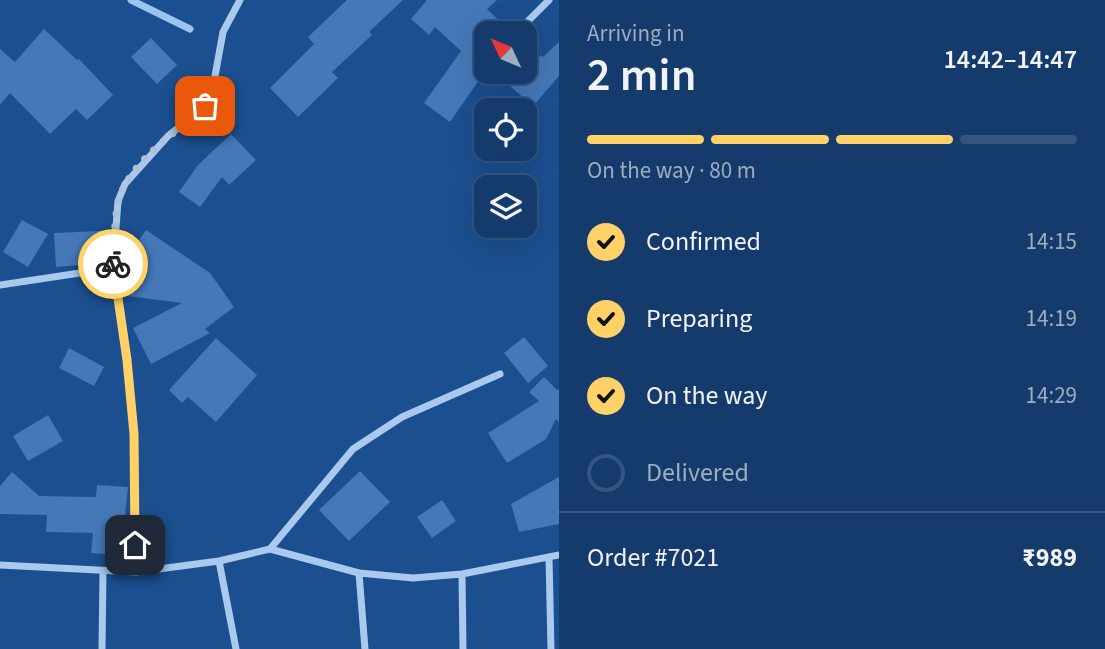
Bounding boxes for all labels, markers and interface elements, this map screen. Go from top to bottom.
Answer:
text: Arriving in [587,17,685,50]
north arrow [474,21,537,84]
map controls [474,21,537,238]
text: 14:42–14:47 [944,41,1077,78]
text: 2 min [587,43,696,108]
pin [175,76,235,136]
icon: bag [186,87,224,125]
button: locate [474,98,537,161]
text: On the way · 80 m [587,154,756,187]
button: layers [474,175,537,238]
icon: check [587,223,625,261]
text: Confirmed [646,223,761,260]
text: 14:15 [1026,225,1077,258]
courier [78,229,148,299]
icon: bike [94,245,132,283]
icon: check [587,300,625,338]
text: Preparing [646,300,752,337]
text: 14:19 [1026,302,1077,335]
icon: check [587,377,625,415]
text: On the way [646,377,767,414]
text: 14:29 [1026,379,1077,412]
text: Delivered [646,454,749,491]
pin [105,515,165,575]
icon: home [116,526,154,564]
text: Order #7021 [587,539,719,576]
text: ₹989 [1022,539,1077,576]

